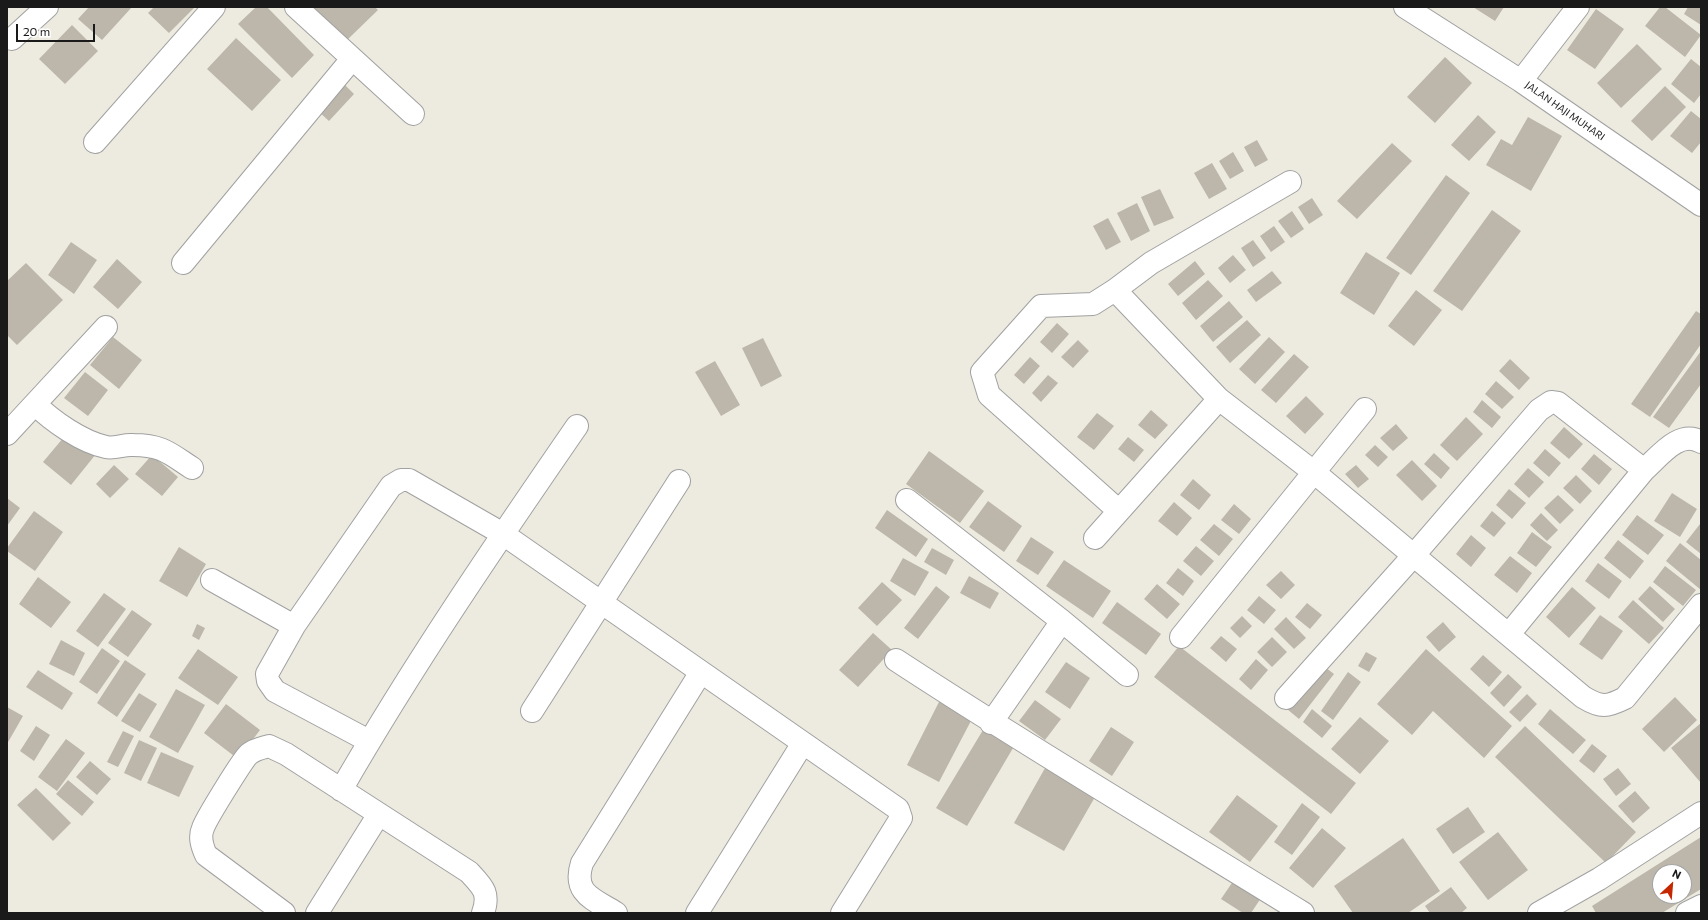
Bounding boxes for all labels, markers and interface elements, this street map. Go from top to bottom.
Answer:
scale bar [18,16,97,42]
text: 20 m [23,24,50,38]
street label: JALAN HAJI MUHARI [1523,79,1607,143]
north arrow [1652,864,1692,904]
text: N [1670,866,1684,881]

